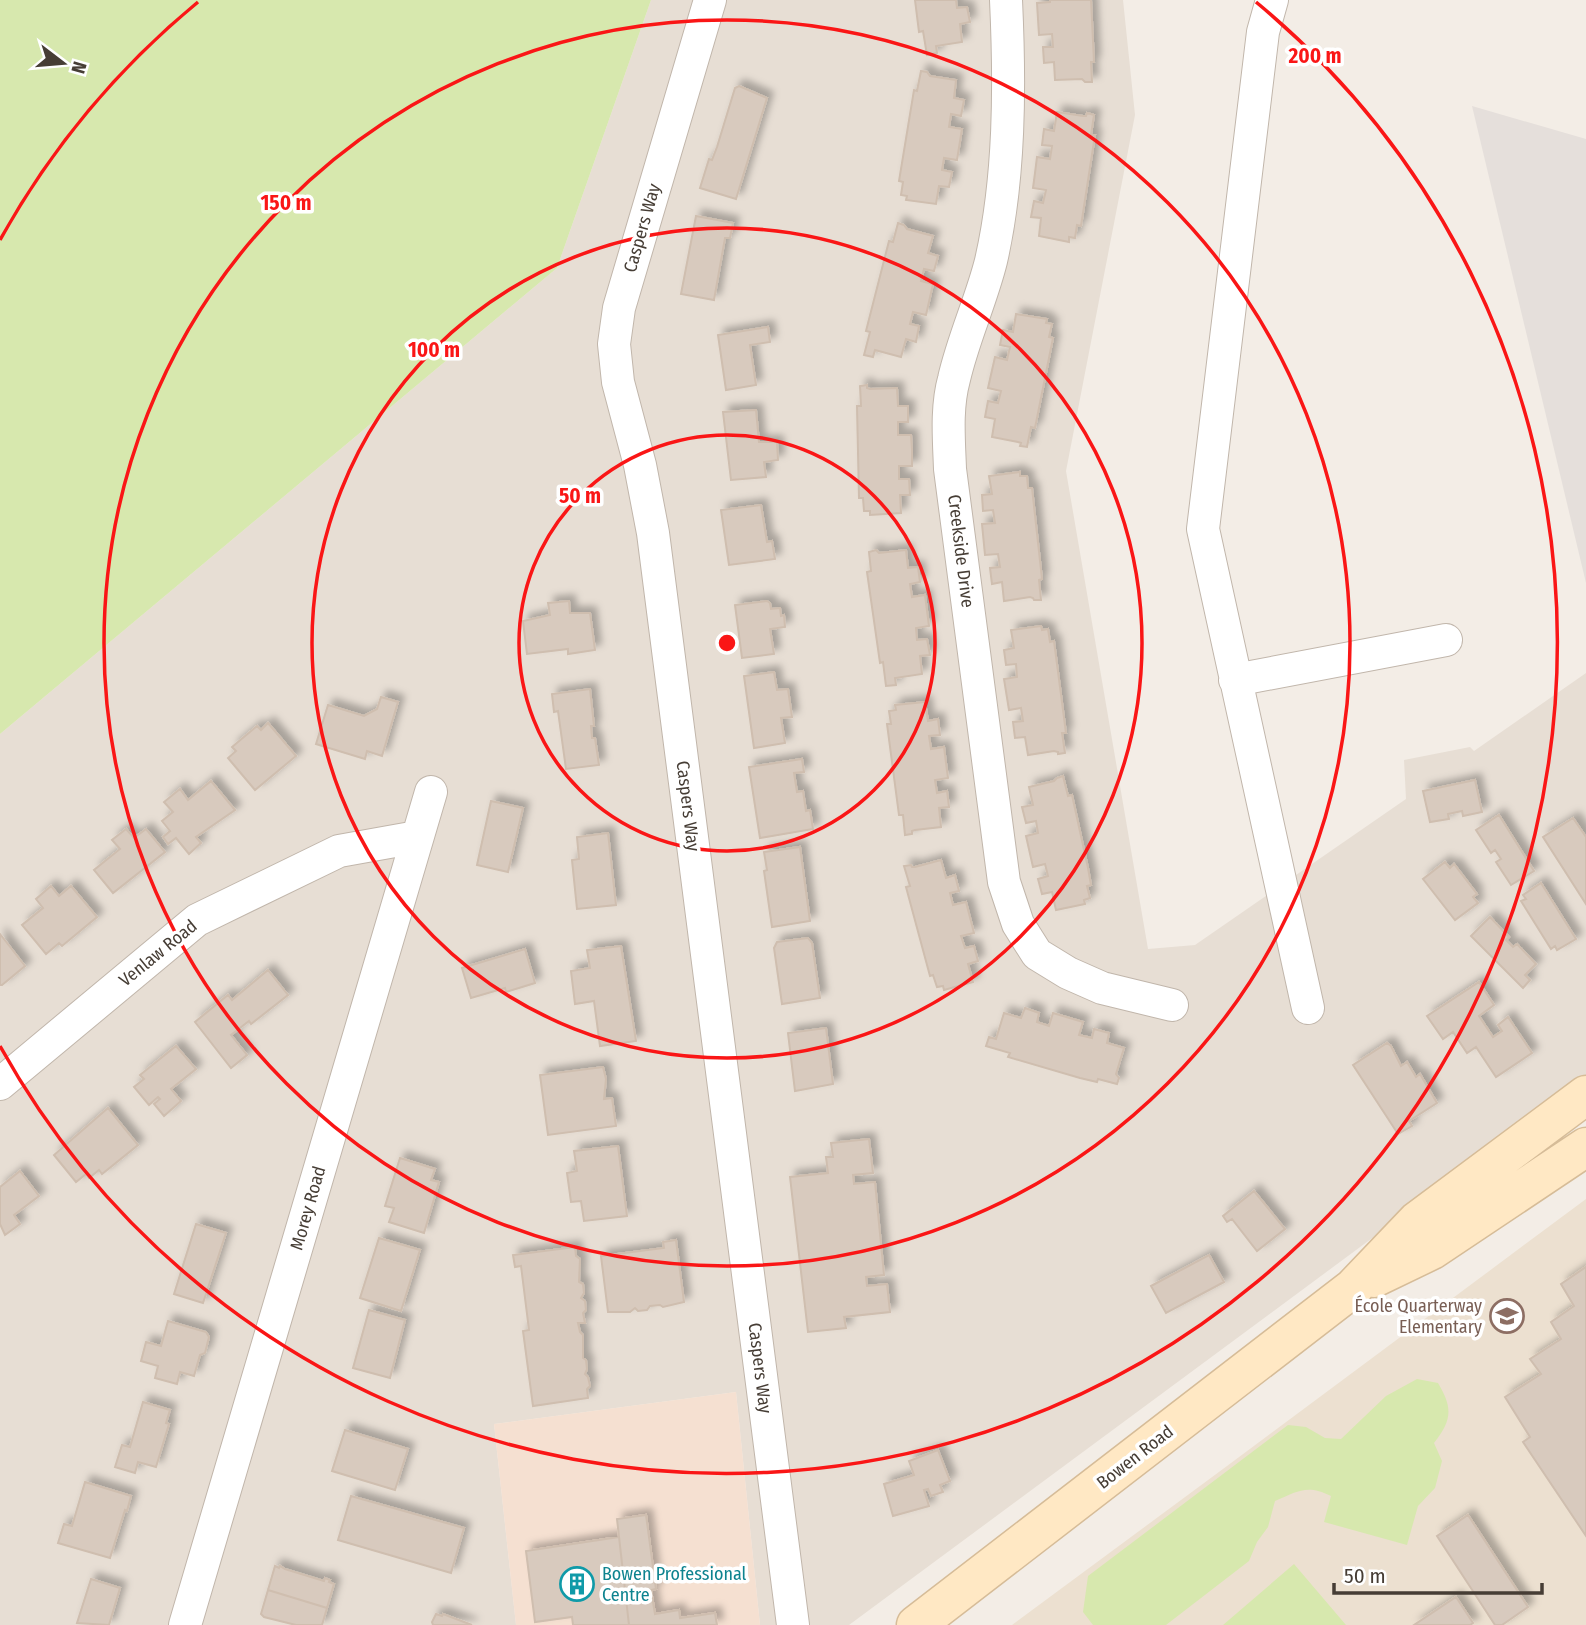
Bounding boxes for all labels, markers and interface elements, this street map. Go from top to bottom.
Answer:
north arrow [28,28,98,98]
text: 200 m [1287,43,1342,69]
text: N [66,59,91,76]
street label: Caspers Way [619,181,665,275]
text: 150 m [260,190,312,216]
text: 100 m [408,337,460,363]
text: 50 m [559,483,601,509]
street label: Creekside Drive [943,493,979,609]
centre of rings [715,631,739,655]
street label: Caspers Way [672,759,704,853]
street label: Venlaw Road [115,915,201,991]
street label: Morey Road [286,1163,330,1253]
place label: École Quarterway Elementary [1355,1294,1482,1338]
school or university icon: École Quarterway Elementary [1488,1297,1526,1335]
street label: Caspers Way [744,1321,776,1415]
street label: Bowen Road [1092,1420,1178,1494]
scale bar [1334,1552,1542,1596]
place label: Bowen Professional Centre [602,1563,747,1606]
text: 50 m [1344,1563,1386,1589]
building icon: Bowen Professional Centre [558,1565,596,1603]

